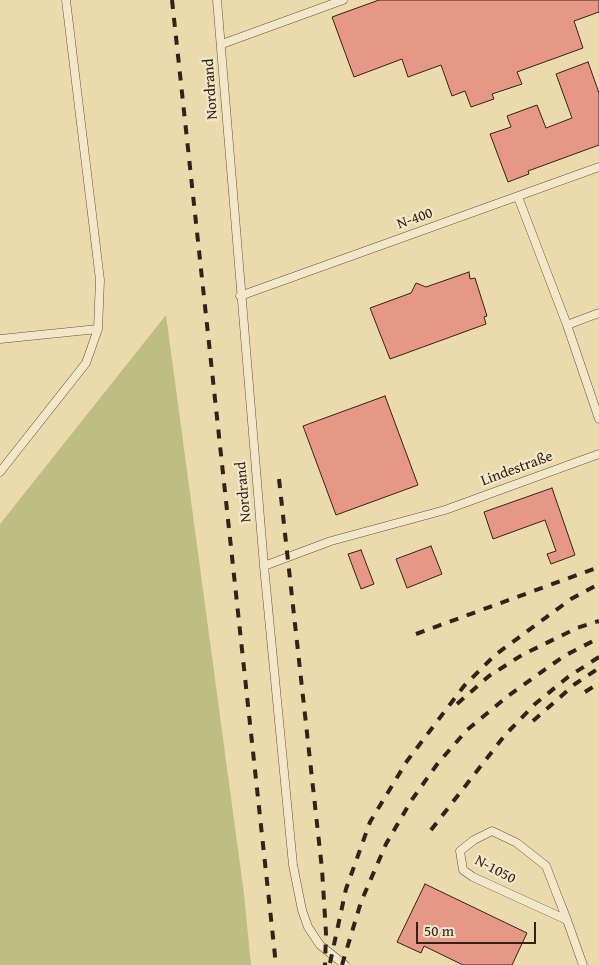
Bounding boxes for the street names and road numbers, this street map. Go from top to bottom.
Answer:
street label: Nordrand [200,58,222,120]
street label: N-400 [395,204,435,234]
street label: Lindestraße [479,448,555,490]
street label: Nordrand [232,461,256,523]
street label: N-1050 [471,852,519,888]

